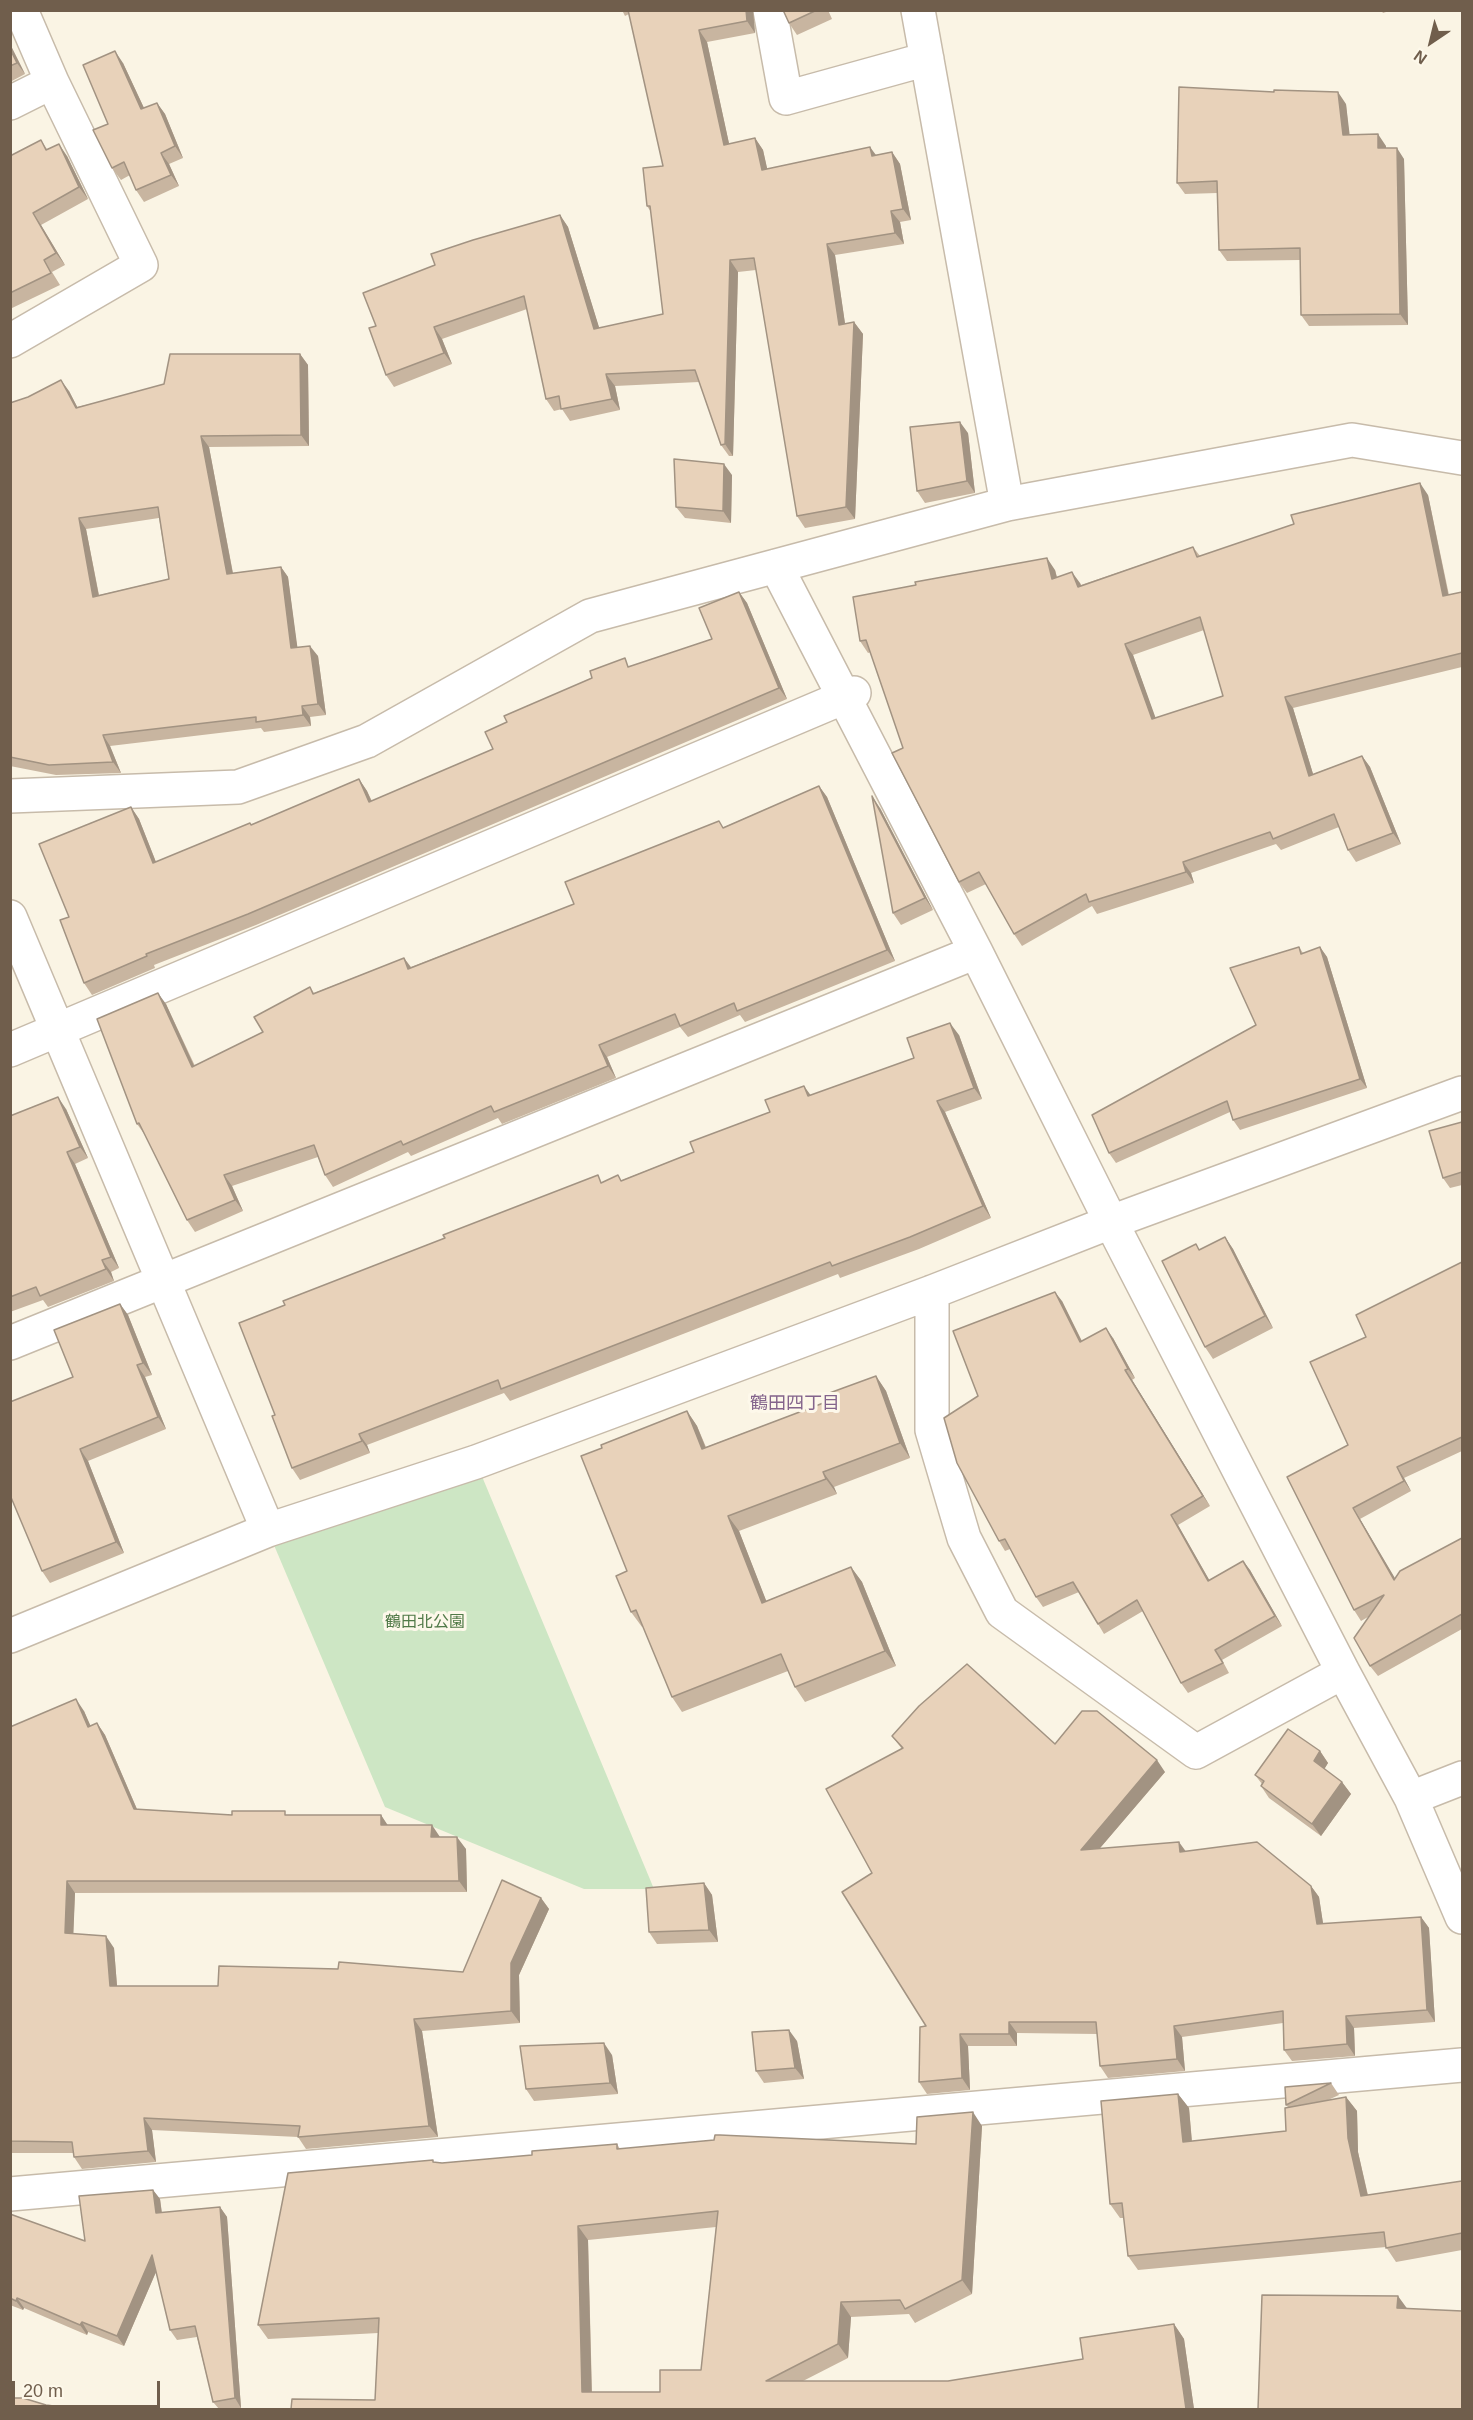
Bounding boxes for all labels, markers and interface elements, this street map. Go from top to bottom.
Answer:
north arrow [1401,12,1461,72]
text: N [1411,47,1430,67]
district label: 鶴田四丁目 [750,1393,840,1415]
park label: 鶴田北公園 [385,1613,465,1633]
scale bar [15,2369,164,2407]
text: 20 m [23,2381,63,2401]

